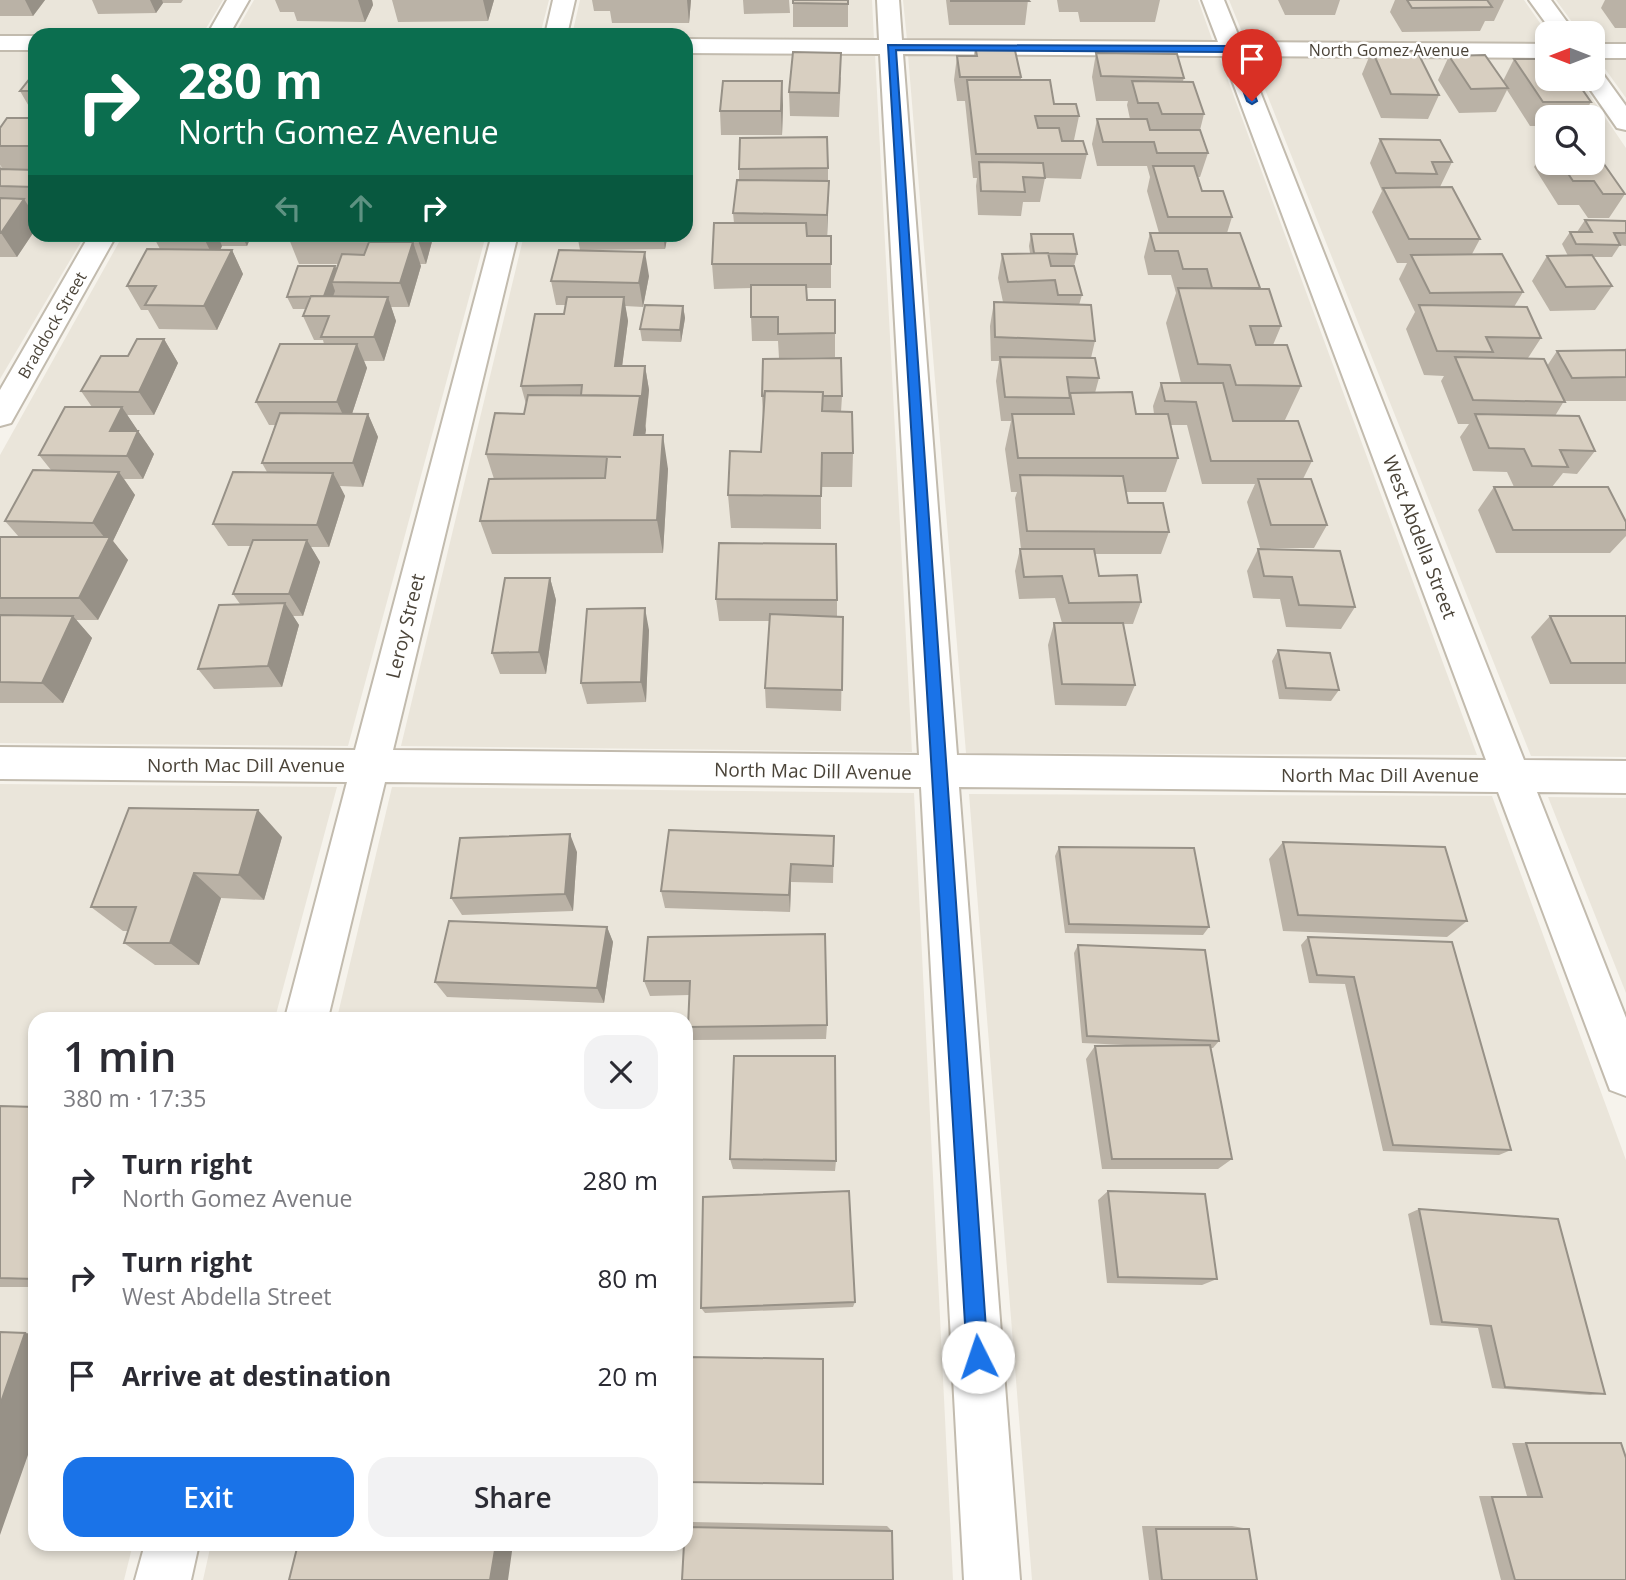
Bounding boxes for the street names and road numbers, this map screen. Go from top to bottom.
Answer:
street label: North Gomez Avenue [1309,39,1469,61]
street label: Braddock Street [13,267,92,382]
street label: West Abdella Street [1377,452,1463,623]
street label: Leroy Street [379,571,431,681]
street label: North Mac Dill Avenue [147,752,345,778]
street label: North Mac Dill Avenue [714,756,912,786]
street label: North Mac Dill Avenue [1281,762,1479,788]

